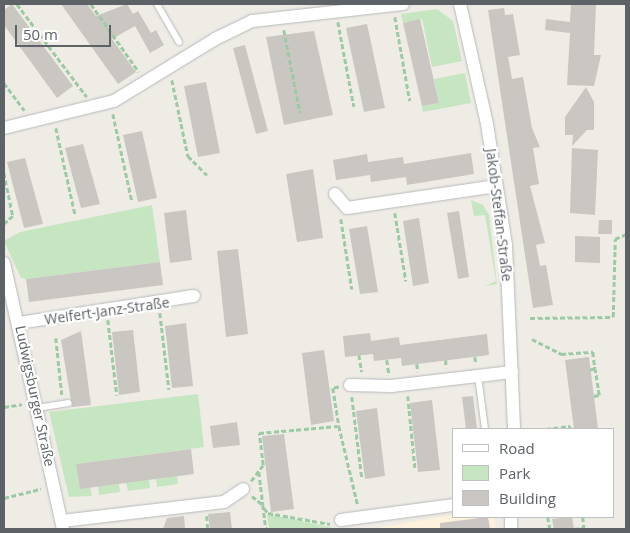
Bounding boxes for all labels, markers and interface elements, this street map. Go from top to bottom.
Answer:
scale bar [18,15,114,47]
text: 50 m [23,24,58,44]
street label: Jakob-Steffan-Straße [483,148,515,282]
street label: Weifert-Janz-Straße [43,294,171,328]
street label: Ludwigsburger Straße [12,324,58,468]
legend [452,428,615,518]
text: Road [499,438,535,458]
text: Park [499,463,530,483]
text: Building [499,488,556,508]

